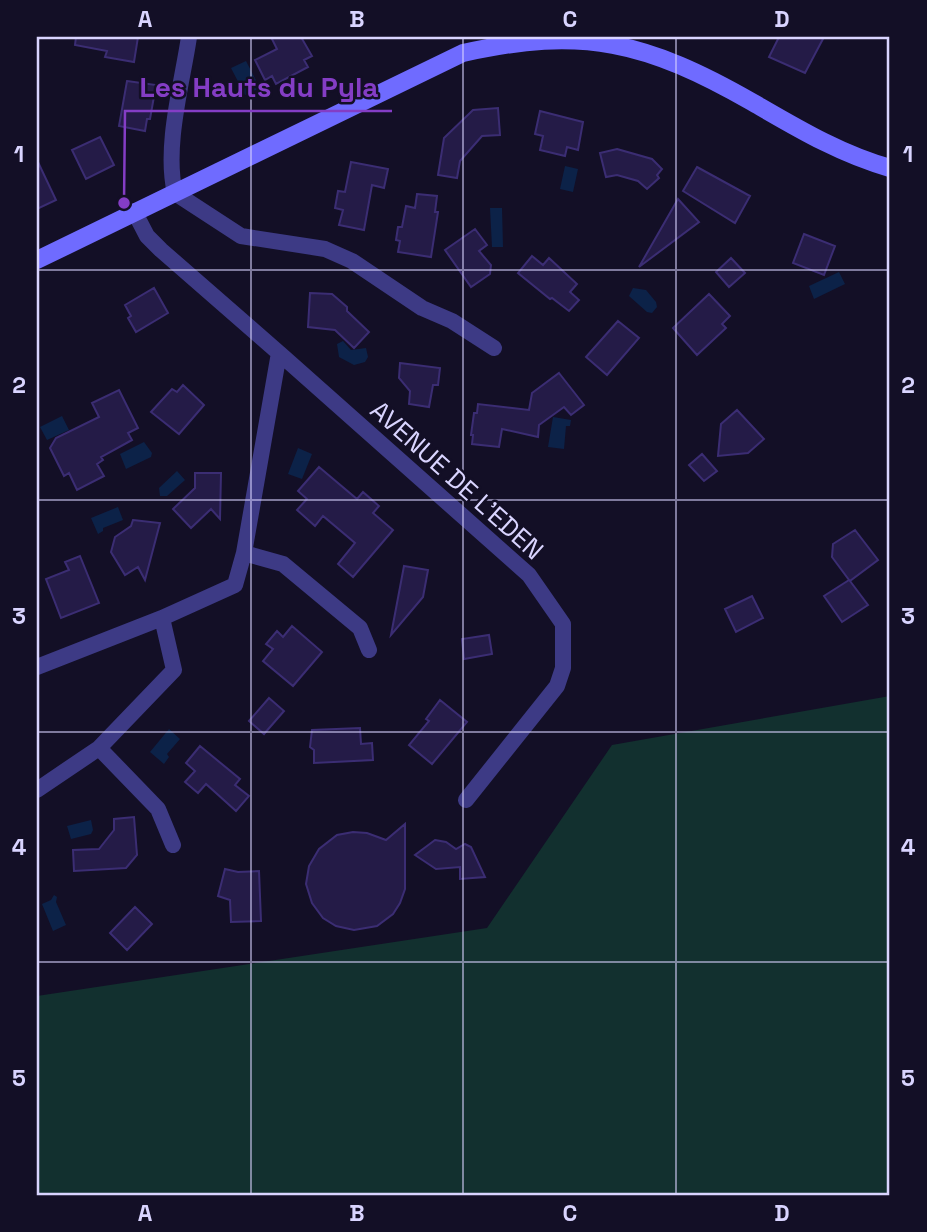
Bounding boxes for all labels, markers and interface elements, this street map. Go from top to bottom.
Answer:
text: A [138,4,153,34]
text: B [349,4,365,34]
text: C [563,4,577,34]
text: D [774,4,790,34]
callout: Les Hauts du Pyla [125,62,392,111]
text: Les Hauts du Pyla [139,69,379,105]
text: 1 [14,139,24,169]
text: 1 [903,139,913,169]
text: 2 [12,370,26,400]
text: 2 [901,370,915,400]
street label: AVENUE DE L'EDEN [363,393,551,567]
text: 3 [12,601,26,631]
text: 3 [901,601,915,631]
text: 4 [12,832,27,862]
text: 4 [901,832,916,862]
text: 5 [12,1063,26,1093]
text: 5 [901,1063,915,1093]
text: A [138,1198,153,1228]
text: B [349,1198,365,1228]
text: C [563,1198,577,1228]
text: D [774,1198,790,1228]

